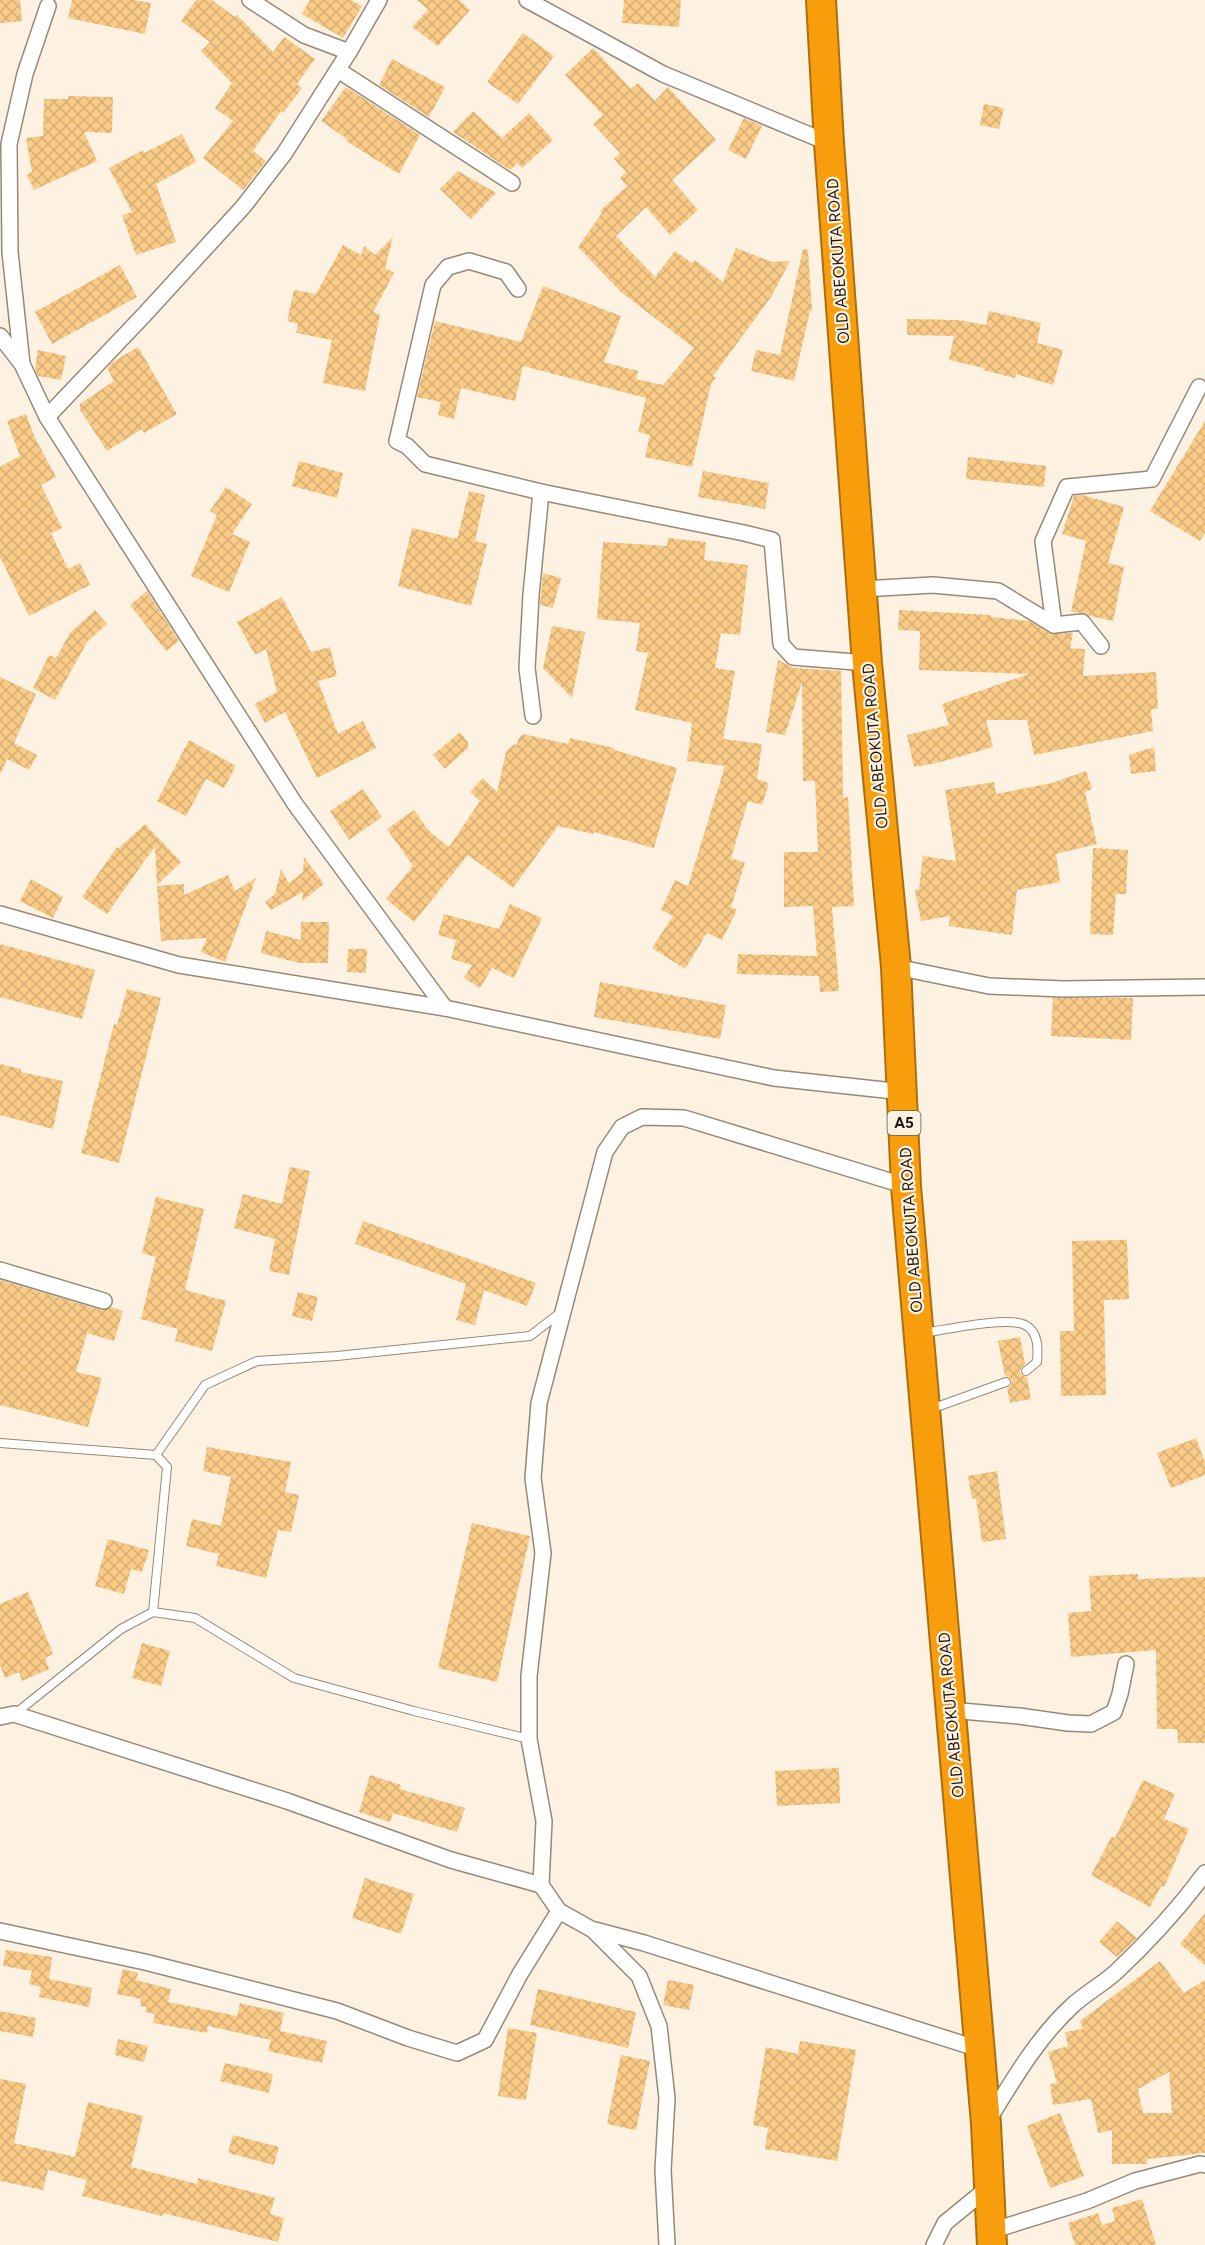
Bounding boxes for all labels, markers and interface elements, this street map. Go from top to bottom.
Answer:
street label: OLD ABEOKUTA ROAD [823,178,853,344]
street label: OLD ABEOKUTA ROAD [858,663,892,829]
road number: A5 [888,1111,920,1135]
street label: OLD ABEOKUTA ROAD [896,1147,926,1313]
street label: OLD ABEOKUTA ROAD [934,1632,968,1798]

